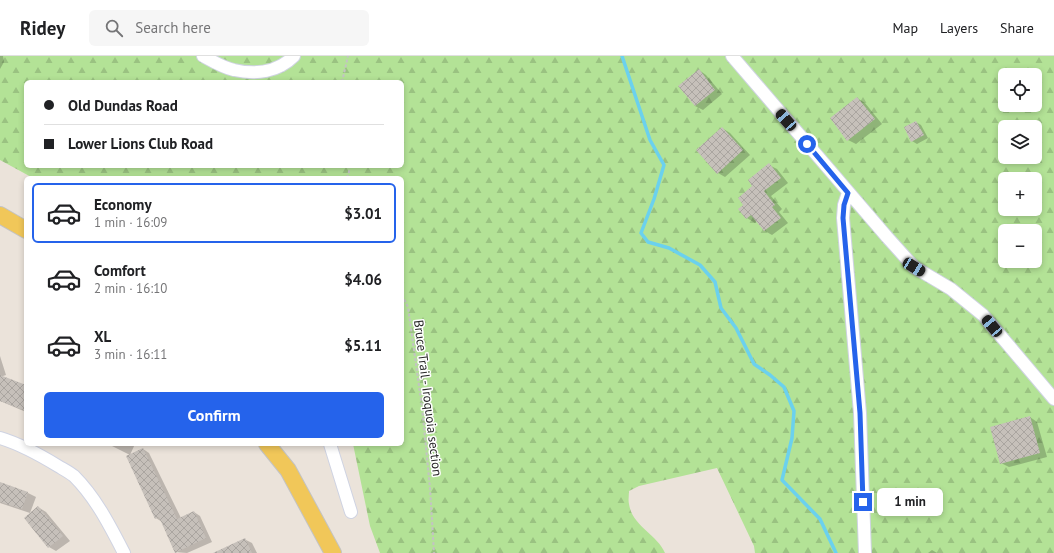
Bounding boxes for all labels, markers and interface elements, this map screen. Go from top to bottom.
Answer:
search box [89,10,369,46]
text: Ridey [20,16,65,40]
icon: search [103,17,125,39]
text: Search here [135,18,211,37]
text: Map [892,19,918,37]
text: Layers [940,19,978,37]
text: Share [1000,19,1034,37]
map controls [998,68,1042,268]
button: locate [998,68,1042,112]
text: Old Dundas Road [68,96,178,115]
car [774,107,798,133]
button: layers [998,120,1042,164]
text: Lower Lions Club Road [68,134,213,153]
route start [798,135,816,153]
button: + [998,172,1042,216]
icon: car [46,195,82,231]
text: Economy [94,195,152,214]
text: $3.01 [344,204,382,223]
text: 1 min · 16:09 [94,214,167,231]
button: − [998,224,1042,268]
car [901,256,927,278]
icon: car [46,261,82,297]
text: Comfort [94,261,146,280]
text: $4.06 [344,270,382,289]
text: 2 min · 16:10 [94,280,167,297]
car [980,313,1004,339]
street label: Bruce Trail - Iroquoia section [410,319,446,477]
icon: car [46,327,82,363]
text: XL [94,327,111,346]
text: $5.11 [344,336,382,355]
text: 3 min · 16:11 [94,346,167,363]
button: Confirm [44,392,384,438]
callout: 1 min [877,488,943,516]
route end [854,493,872,511]
text: 1 min [894,493,926,510]

